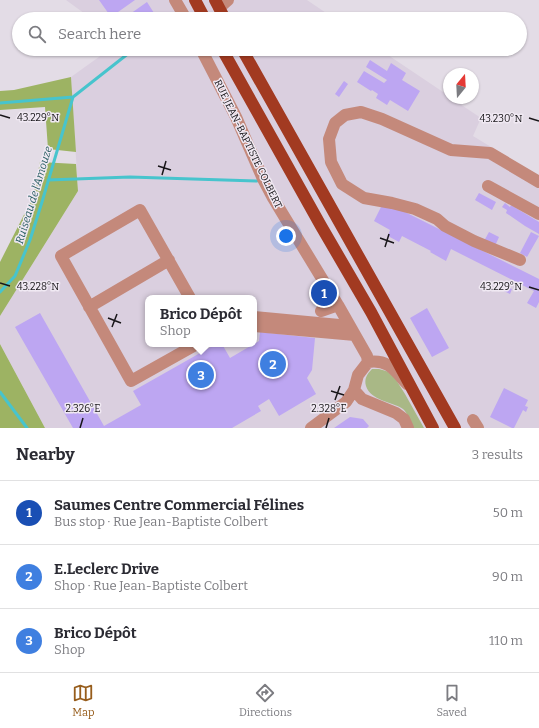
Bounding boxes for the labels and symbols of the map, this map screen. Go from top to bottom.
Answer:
north arrow [443,68,479,104]
street label: RUE JEAN-BAPTISTE COLBERT [212,78,284,210]
text: 43.229°N [17,112,59,124]
text: 43.230°N [479,113,523,125]
water label: Ruiseau de l'Amouze [13,144,55,245]
your location [276,226,296,246]
pin: 1 [311,278,337,308]
text: 43.228°N [17,281,59,293]
text: 43.229°N [480,281,522,293]
pin: 2 [260,349,286,379]
pin: 3 [188,360,214,390]
text: 2.326°E [66,403,100,415]
text: 2.328°E [311,403,347,415]

